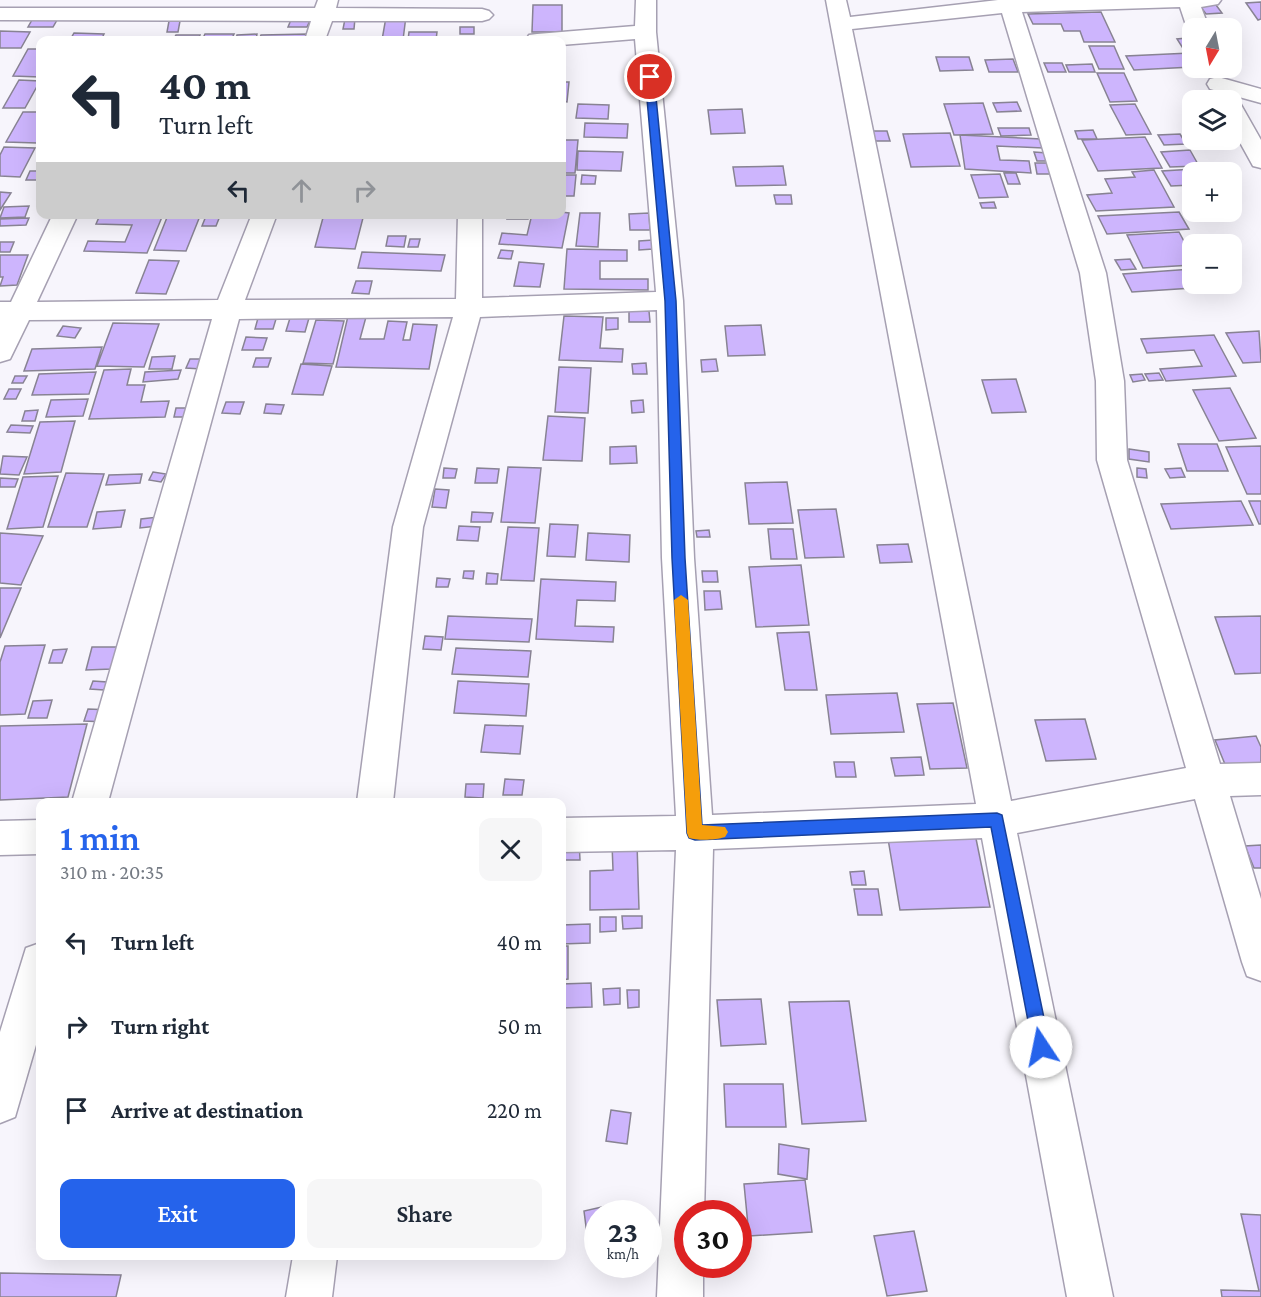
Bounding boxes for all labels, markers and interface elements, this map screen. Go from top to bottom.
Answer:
north arrow [1182,18,1242,78]
map controls [1182,18,1242,294]
pin [624,51,675,102]
icon: left [60,60,138,138]
icon: arrive [633,60,666,93]
text: 40 m [159,61,251,108]
button: layers [1182,90,1242,150]
text: Turn left [159,110,253,140]
button: + [1182,162,1242,222]
icon: left [222,174,255,207]
icon: ahead [285,174,318,207]
icon: right [348,174,381,207]
button: − [1182,234,1242,294]
text: 1 min [60,818,140,858]
button: close [479,818,542,881]
text: 310 m · 20:35 [60,861,164,883]
icon: left [60,926,93,959]
text: Turn left [111,930,194,955]
text: 40 m [497,930,542,955]
icon: right [60,1010,93,1043]
text: Turn right [111,1014,209,1039]
text: 50 m [497,1014,542,1039]
position arrow [1009,1015,1073,1079]
icon: arrive [60,1094,93,1127]
text: Arrive at destination [111,1098,303,1123]
text: 220 m [487,1098,542,1123]
button: Exit [60,1179,295,1248]
button: Share [307,1179,542,1248]
speed limit sign: 30 [674,1200,752,1278]
text: 23 [608,1215,638,1248]
text: km/h [607,1246,639,1262]

